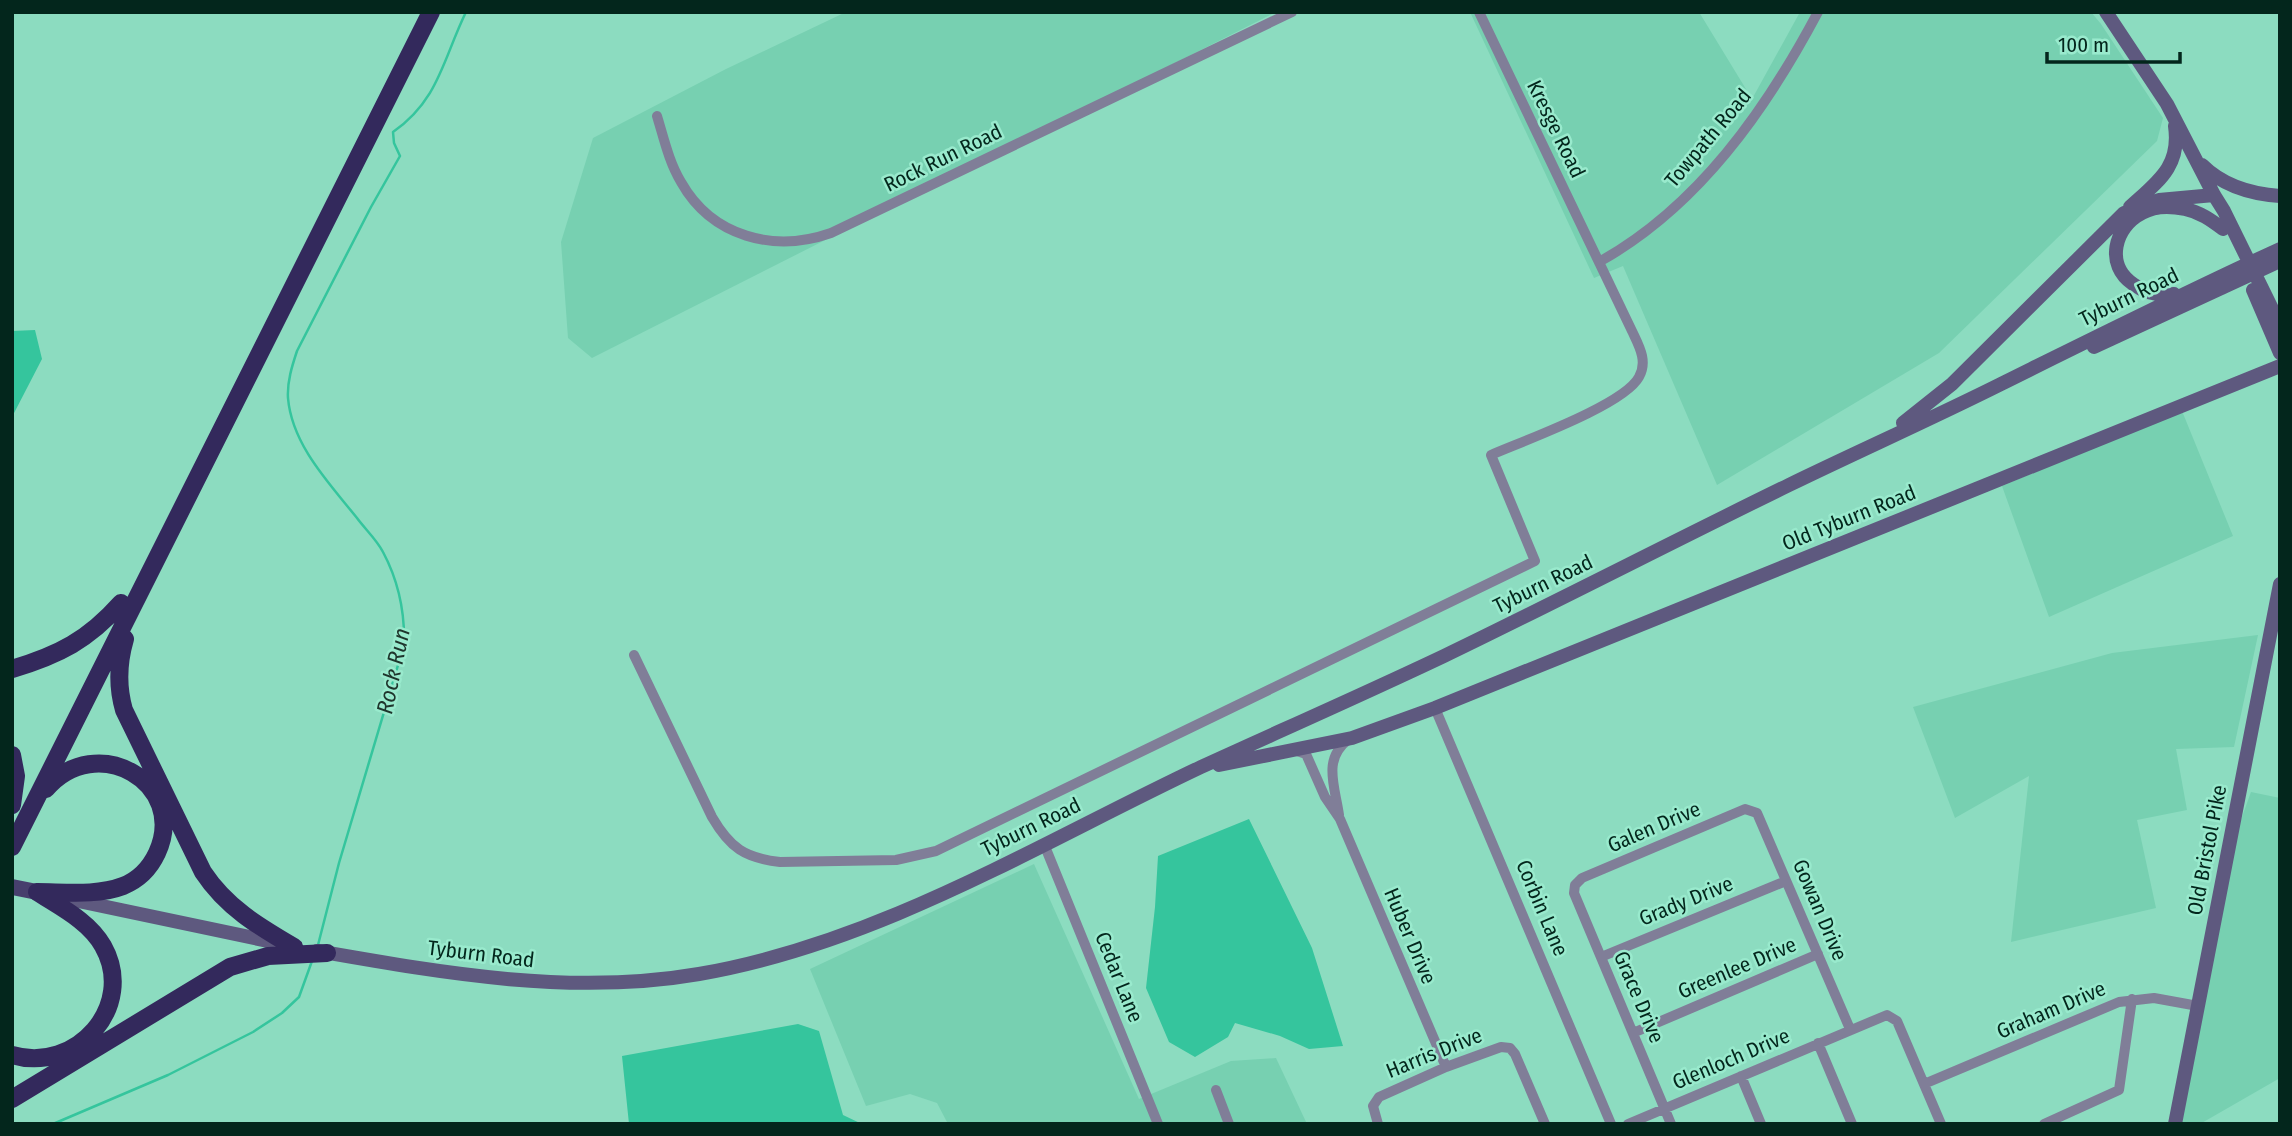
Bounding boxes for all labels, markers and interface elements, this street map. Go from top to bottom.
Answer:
scale bar [2047,21,2180,65]
text: 100 m [2058,32,2109,58]
street label: Kresge Road [1521,76,1591,182]
street label: Towpath Road [1659,83,1757,193]
street label: Rock Run Road [880,118,1006,198]
street label: Tyburn Road [2075,262,2183,332]
street label: Old Tyburn Road [1778,479,1920,557]
street label: Tyburn Road [1489,549,1597,619]
water label: Rock Run [370,626,416,716]
street label: Old Bristol Pike [2182,783,2232,917]
street label: Tyburn Road [977,792,1085,862]
street label: Galen Drive [1604,796,1704,858]
street label: Corbin Lane [1510,856,1574,960]
street label: Gowan Drive [1787,856,1853,964]
street label: Grady Drive [1635,870,1737,932]
street label: Huber Drive [1378,884,1442,988]
street label: Cedar Lane [1089,928,1149,1026]
street label: Greenlee Drive [1674,931,1800,1005]
street label: Tyburn Road [426,935,536,973]
street label: Grace Drive [1608,947,1670,1047]
street label: Graham Drive [1993,975,2109,1045]
street label: Harris Drive [1382,1022,1486,1084]
street label: Glenloch Drive [1668,1023,1794,1095]

